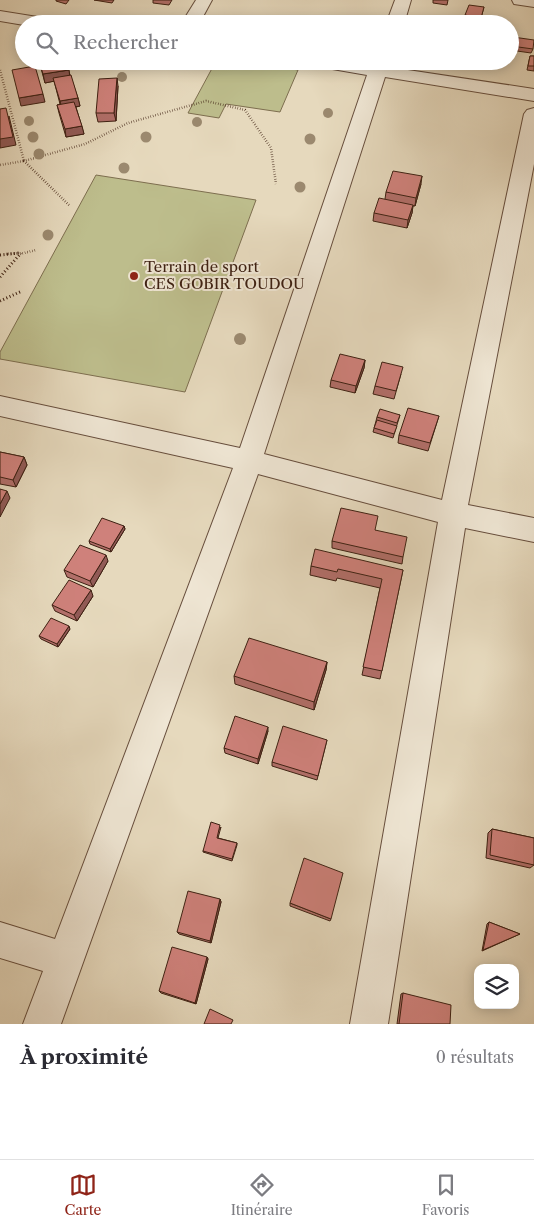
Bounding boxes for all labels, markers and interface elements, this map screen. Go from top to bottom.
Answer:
search box [15,15,519,70]
icon: search [33,29,61,57]
text: Rechercher [73,31,178,54]
place label: Terrain de sport CES GOBIR TOUDOU [144,257,305,293]
marker: Terrain de sport CES GOBIR TOUDOU [128,270,140,282]
map controls [474,964,519,1009]
button: layers [474,964,519,1009]
text: À proximité [20,1044,148,1069]
text: 0 résultats [436,1047,514,1067]
tab: Carte [65,1171,101,1219]
tab: Itinéraire [231,1171,293,1219]
tab: Favoris [422,1171,469,1219]

